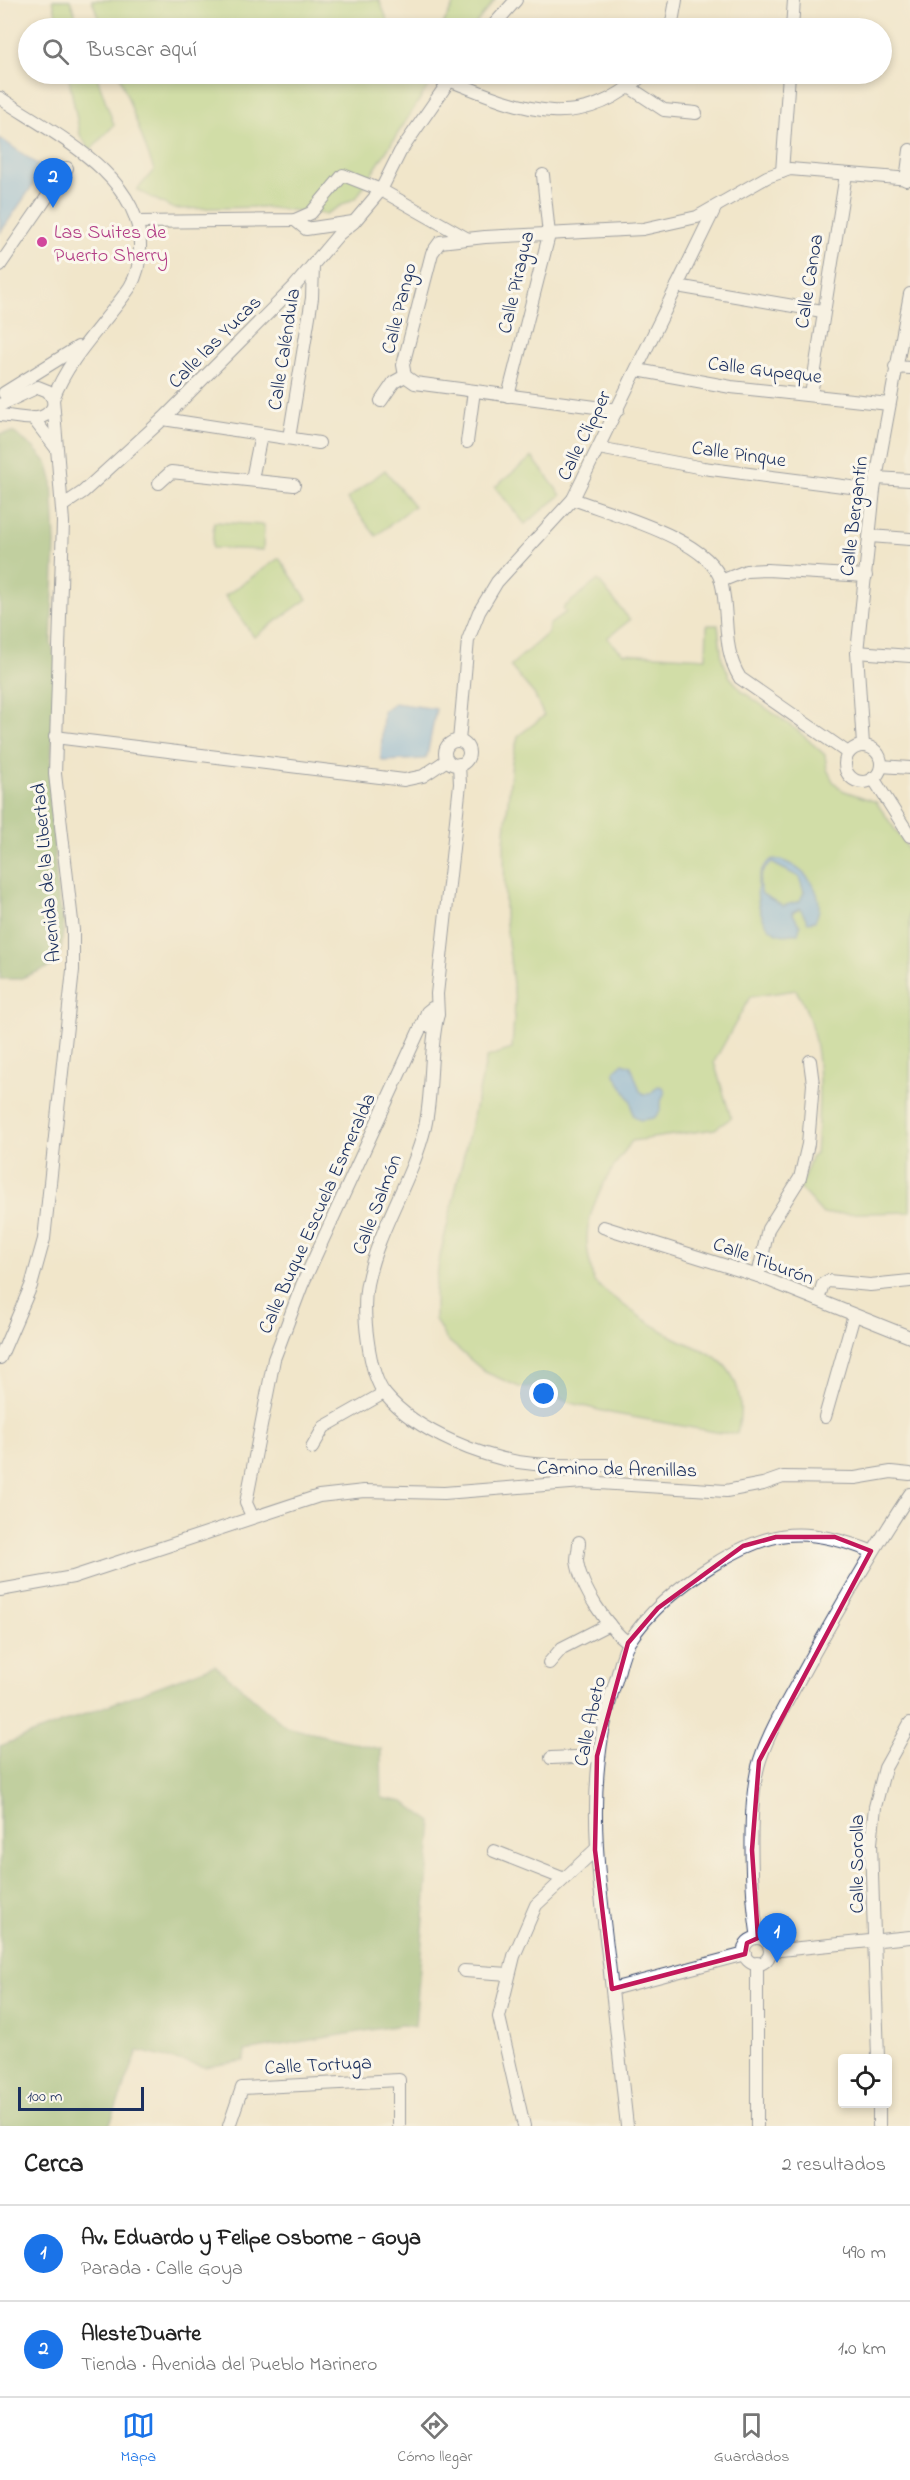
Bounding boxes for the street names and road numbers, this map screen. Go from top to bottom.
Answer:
street label: Calle Piragua [492,228,544,337]
street label: Calle Canoa [789,232,832,331]
street label: Calle Pango [375,260,427,357]
street label: Calle Caléndula [262,286,309,413]
street label: Calle las Yucas [162,289,269,396]
street label: Calle Gupeque [706,350,824,393]
street label: Calle Clipper [551,385,620,486]
street label: Calle Pinque [690,435,788,476]
street label: Calle Bergantín [834,454,878,578]
street label: Avenida de la Libertad [25,782,70,964]
street label: Calle Buque Escuela Esmeralda [252,1089,385,1339]
street label: Calle Salmón [346,1150,411,1259]
street label: Calle Tiburón [708,1231,818,1294]
street label: Camino de Arenillas [537,1455,697,1486]
street label: Calle Abeto [568,1674,615,1769]
street label: Calle Sorolla [844,1814,873,1914]
street label: Calle Tortuga [264,2049,373,2085]

